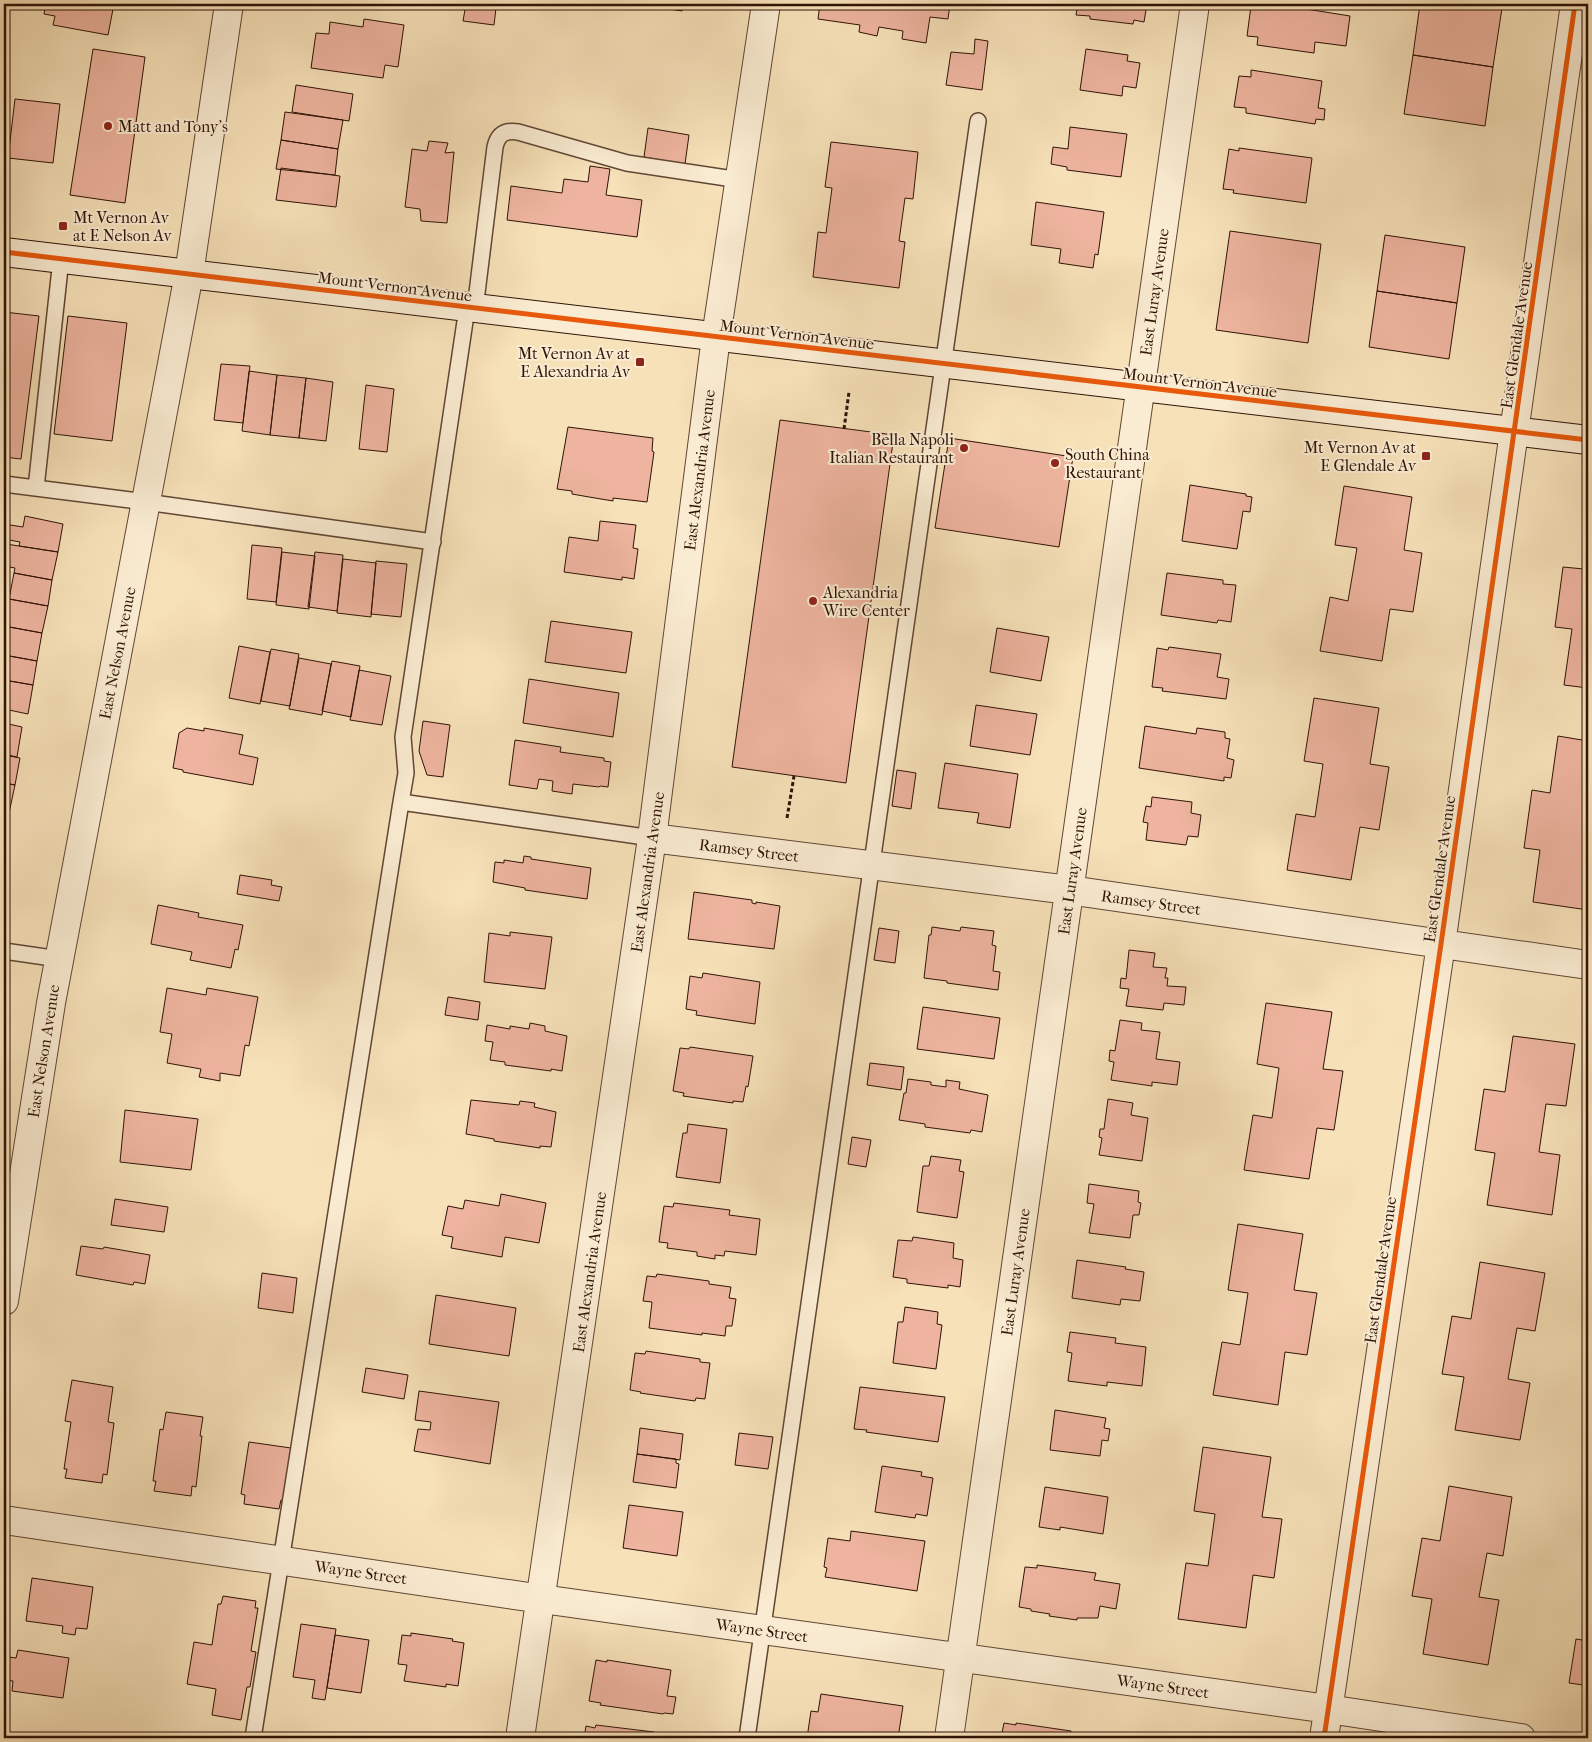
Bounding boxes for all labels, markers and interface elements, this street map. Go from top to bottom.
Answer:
place label: Matt and Tony's [118,117,228,136]
marker: Matt and Tony's [102,120,114,132]
place label: Mt Vernon Av at E Nelson Av [73,208,173,245]
marker: Mt Vernon Av at E Nelson Av [57,220,69,232]
street label: East Luray Avenue [1136,227,1173,357]
street label: East Glendale Avenue [1497,260,1536,410]
street label: Mount Vernon Avenue [317,268,473,305]
street label: Mount Vernon Avenue [719,316,875,353]
place label: Mt Vernon Av at E Alexandria Av [518,344,631,381]
marker: Mt Vernon Av at E Alexandria Av [634,356,646,368]
street label: Mount Vernon Avenue [1122,364,1278,401]
street label: East Alexandria Avenue [680,388,719,552]
place label: Bella Napoli Italian Restaurant [829,430,954,467]
place label: Mt Vernon Av at E Glendale Av [1304,438,1417,475]
marker: Bella Napoli Italian Restaurant [958,442,970,454]
place label: South China Restaurant [1065,445,1150,482]
marker: Mt Vernon Av at E Glendale Av [1420,450,1432,462]
marker: South China Restaurant [1049,457,1061,469]
place label: Alexandria Wire Center [822,583,910,620]
street label: East Nelson Avenue [95,585,140,721]
marker: Alexandria Wire Center [807,595,819,607]
street label: East Alexandria Avenue [627,790,668,954]
street label: East Glendale Avenue [1420,794,1459,944]
street label: East Luray Avenue [1054,806,1091,936]
street label: Ramsey Street [698,835,800,866]
street label: Ramsey Street [1100,886,1202,919]
street label: East Nelson Avenue [24,983,63,1119]
street label: East Alexandria Avenue [569,1190,610,1354]
street label: East Glendale Avenue [1361,1195,1400,1345]
street label: East Luray Avenue [997,1207,1034,1337]
street label: Wayne Street [313,1556,409,1588]
street label: Wayne Street [714,1614,810,1646]
street label: Wayne Street [1115,1670,1211,1702]

